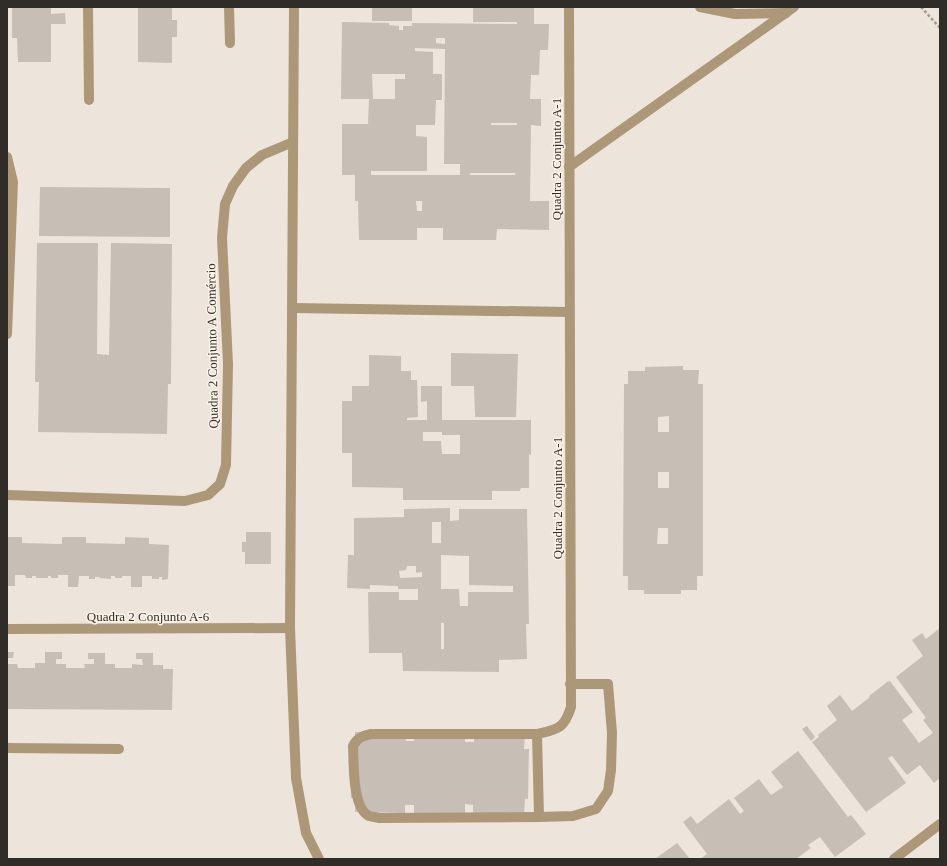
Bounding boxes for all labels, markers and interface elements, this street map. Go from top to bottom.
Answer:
street label: Quadra 2 Conjunto A-1 [549,98,564,220]
street label: Quadra 2 Conjunto A Comércio [203,263,221,429]
street label: Quadra 2 Conjunto A-1 [550,437,565,559]
street label: Quadra 2 Conjunto A-6 [87,609,210,624]

